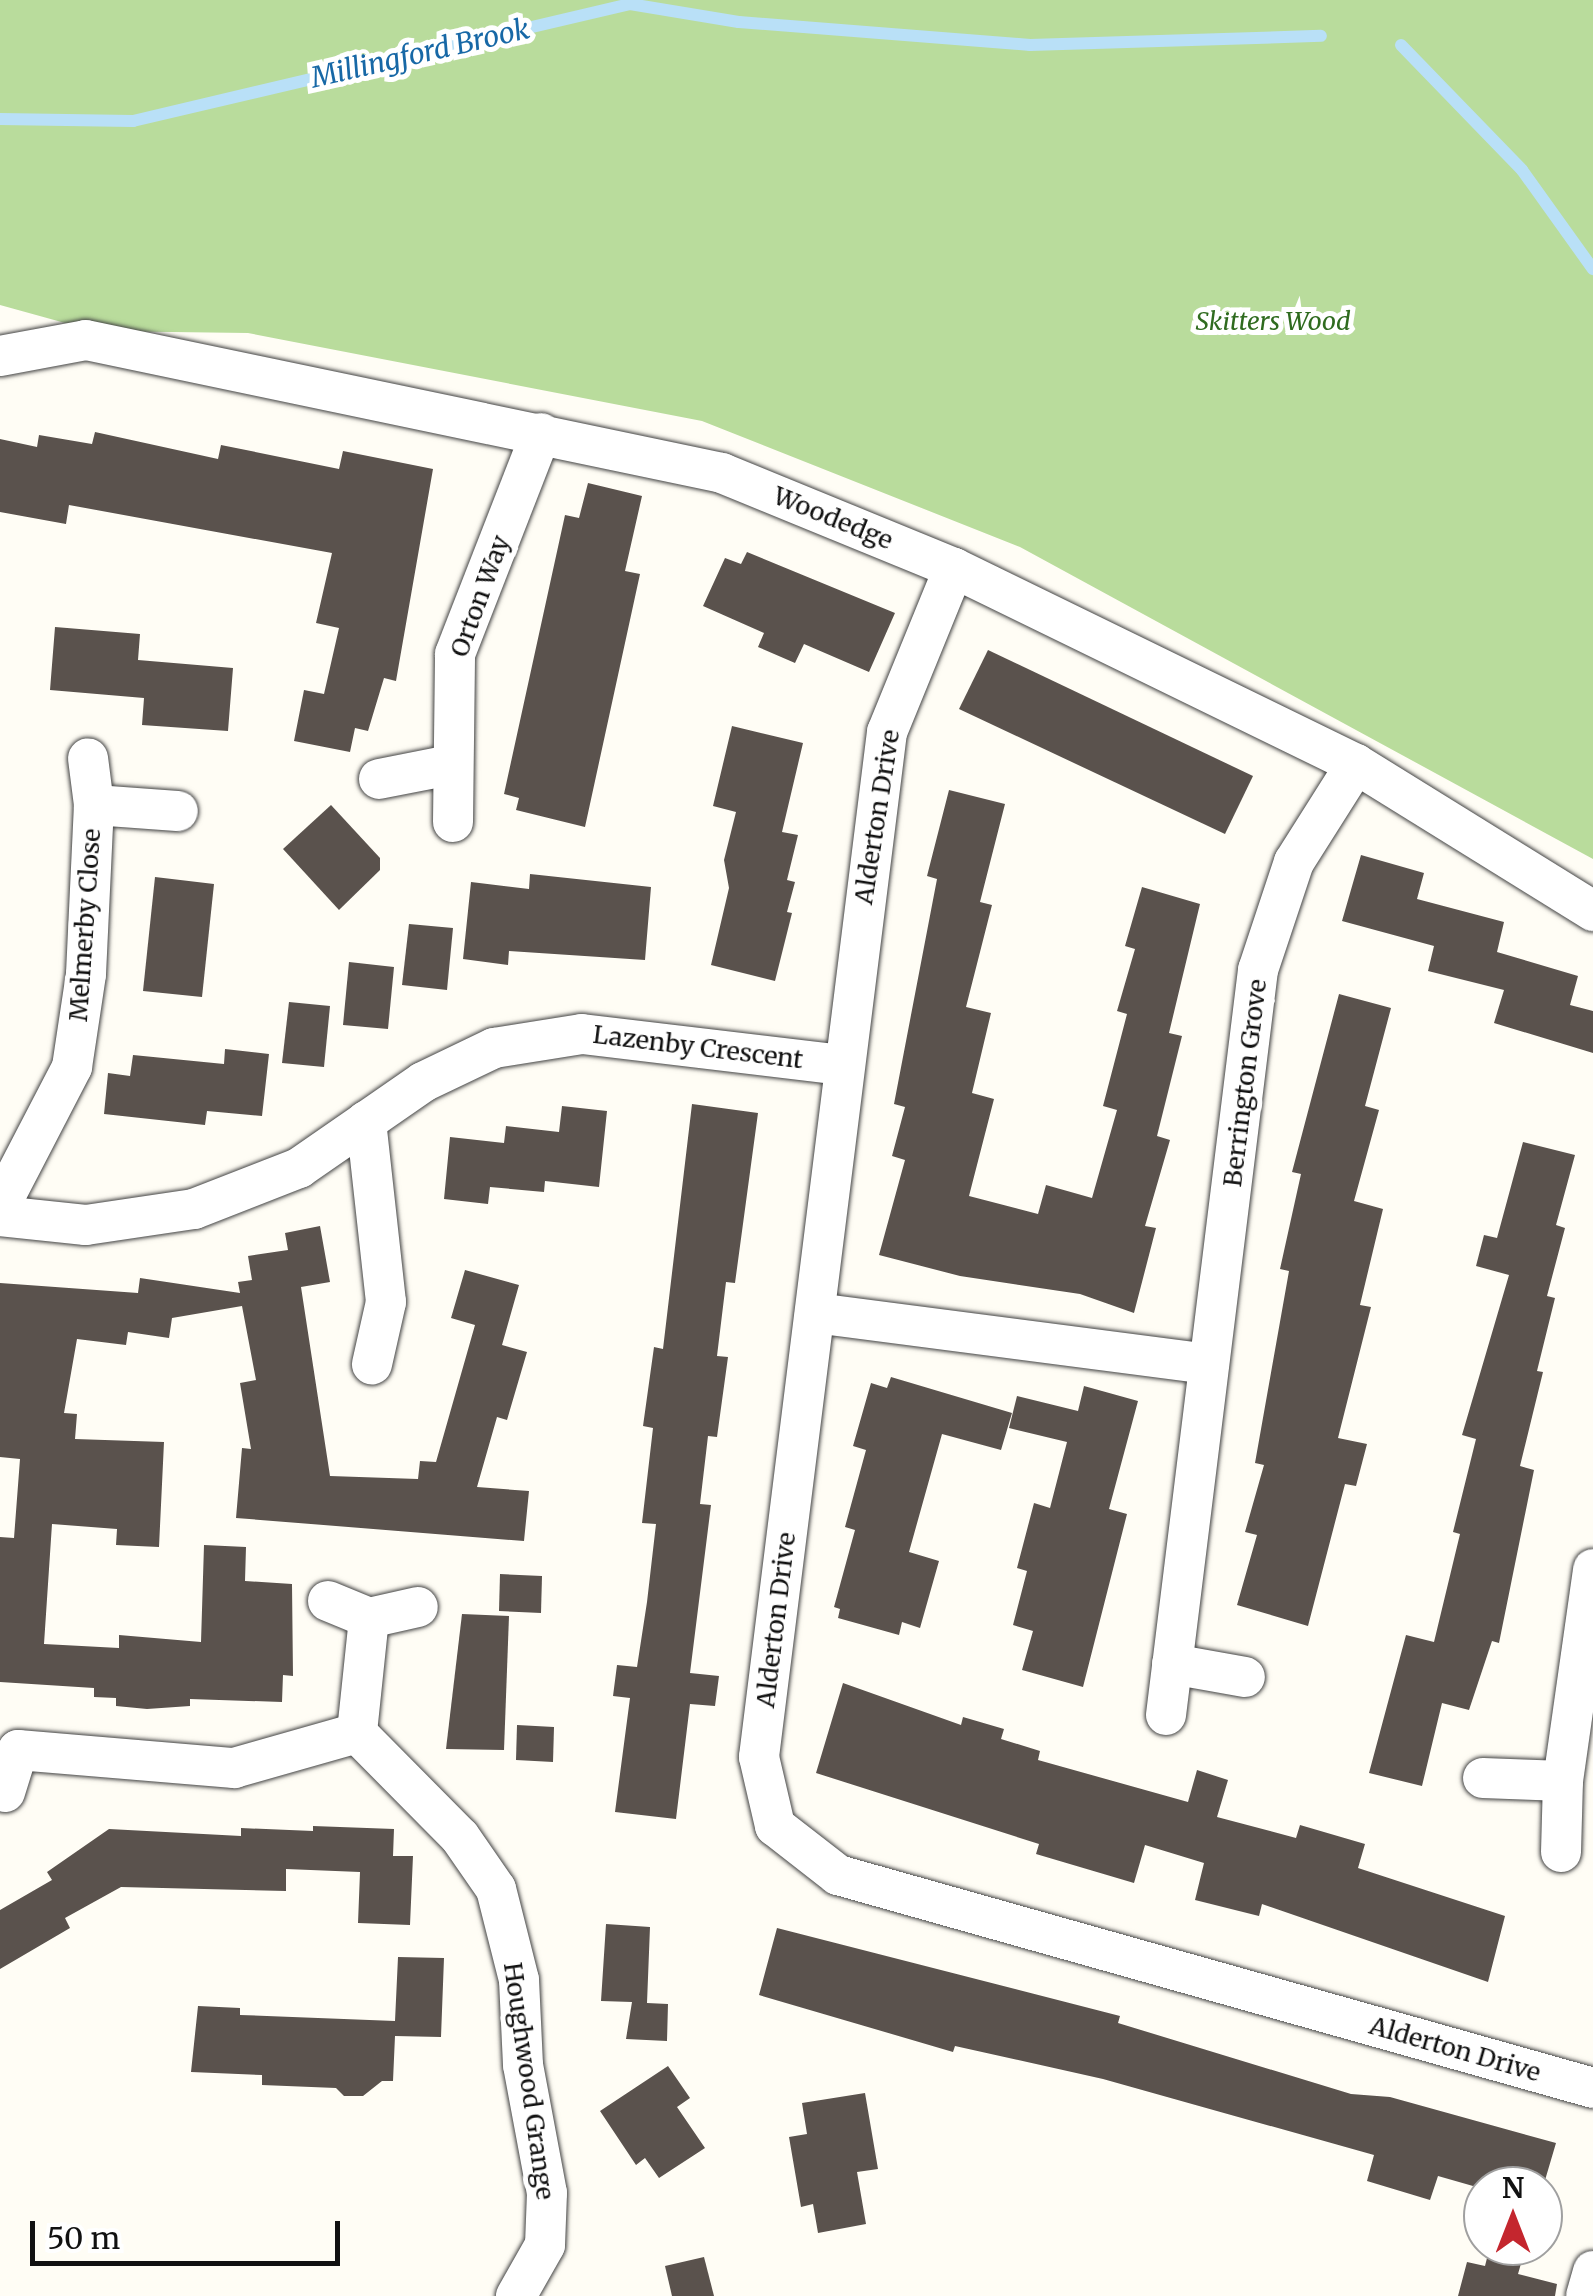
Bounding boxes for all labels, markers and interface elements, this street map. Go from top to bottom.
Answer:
water label: Millingford Brook [307,12,533,94]
park label: Skitters Wood [1195,306,1351,336]
street label: Woodedge [769,481,897,555]
street label: Orton Way [444,531,516,661]
street label: Alderton Drive [848,727,906,907]
street label: Melmerby Close [63,828,107,1022]
street label: Berrington Grove [1217,977,1273,1189]
street label: Lazenby Crescent [591,1019,805,1075]
street label: Alderton Drive [750,1531,802,1709]
street label: Houghwood Grange [497,1960,561,2202]
street label: Alderton Drive [1366,2010,1544,2088]
north arrow [1463,2166,1563,2266]
text: N [1502,2170,1524,2206]
scale bar [35,2201,345,2263]
text: 50 m [47,2219,120,2257]

